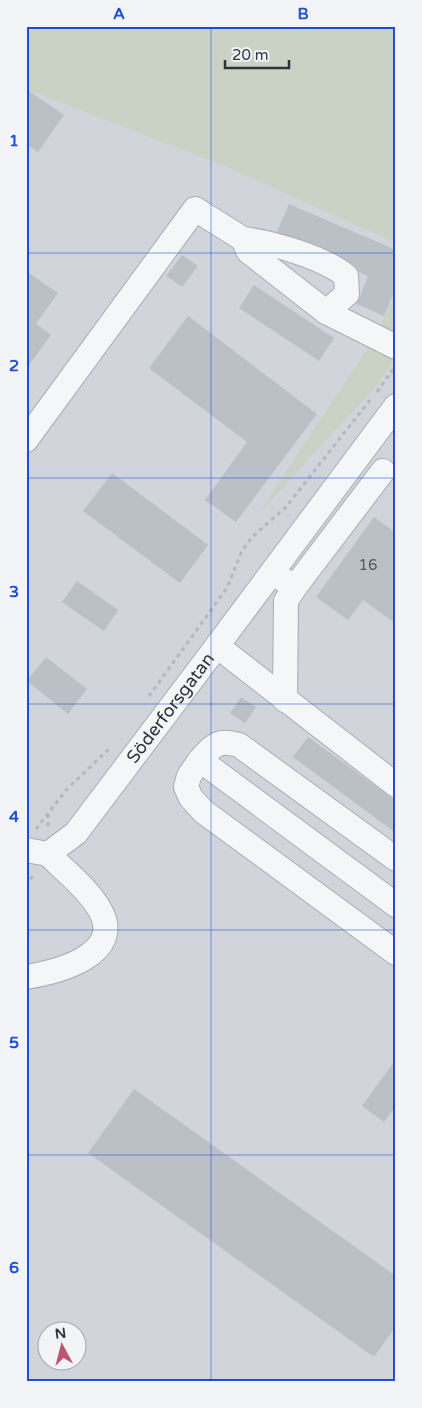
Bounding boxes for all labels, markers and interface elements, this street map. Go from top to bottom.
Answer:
text: A [113,4,125,24]
text: B [297,4,309,24]
scale bar [225,38,288,70]
text: 20 m [232,46,269,64]
text: 1 [9,131,19,151]
text: 2 [9,356,19,376]
house number: 16 [359,556,377,574]
text: 3 [9,582,19,602]
street label: Söderforsgatan [122,648,219,768]
text: 4 [9,807,19,827]
text: 5 [9,1033,19,1053]
text: 6 [9,1258,19,1278]
north arrow [38,1320,88,1370]
text: N [54,1324,67,1343]

